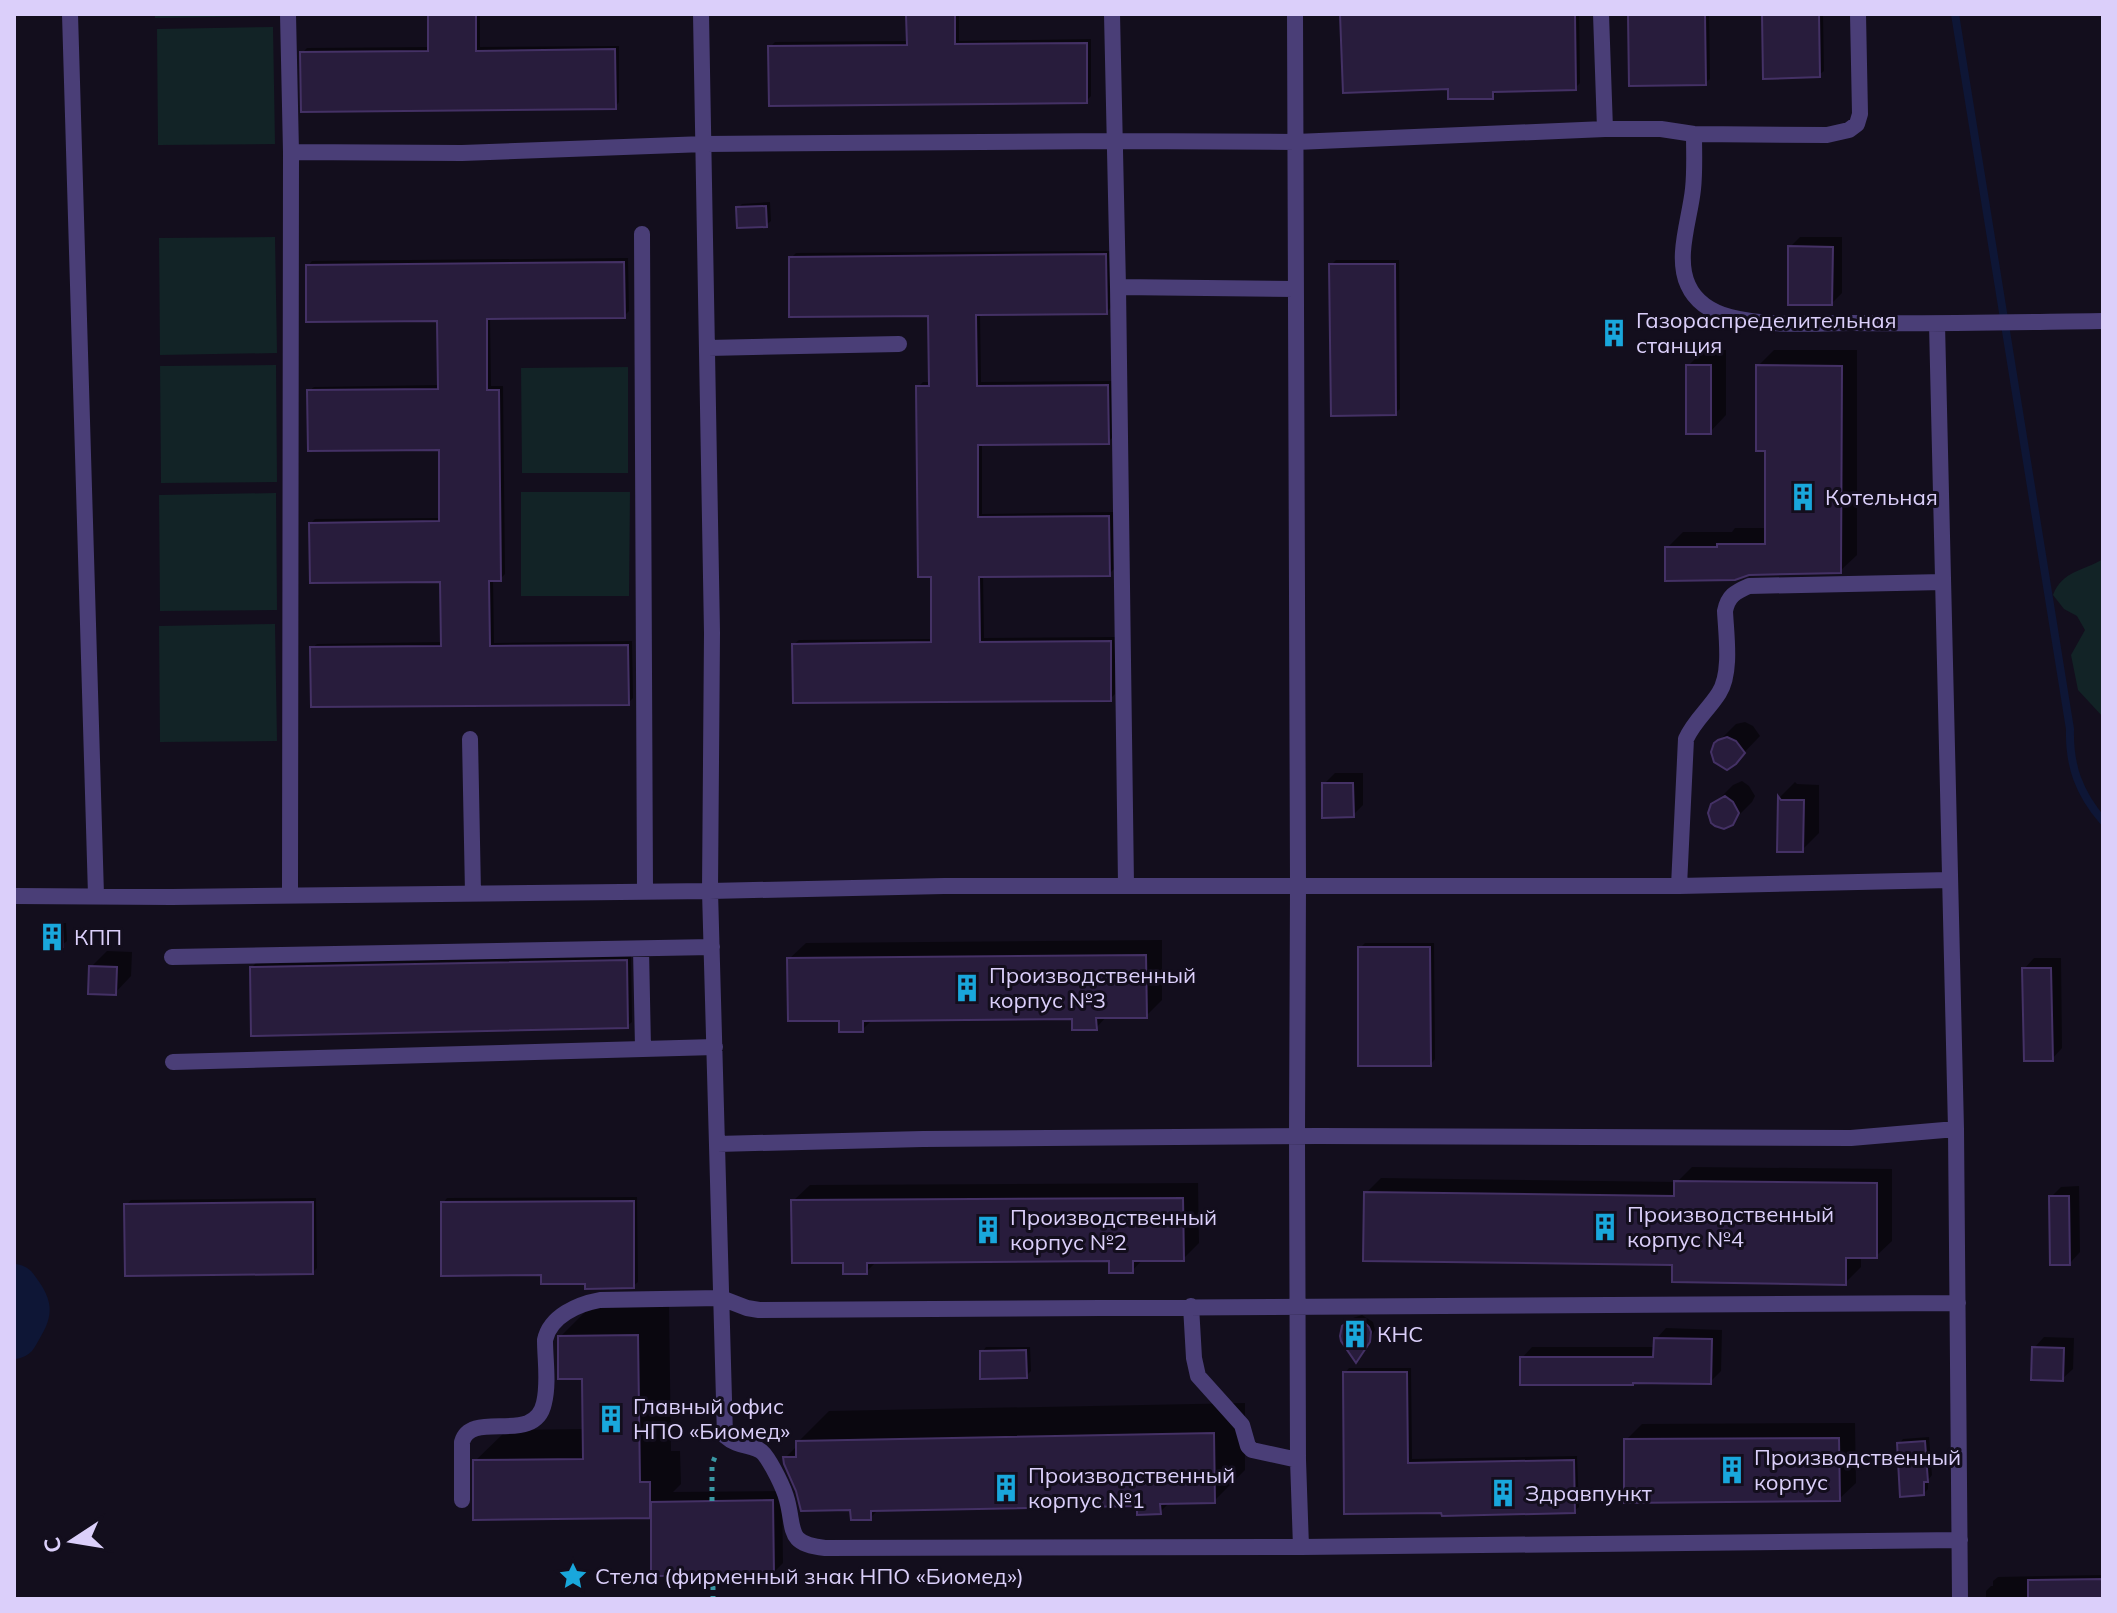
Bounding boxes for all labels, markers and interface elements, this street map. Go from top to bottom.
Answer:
place label: Газораспределительная станция [1636,306,1897,359]
building icon: Газораспределительная станция [1599,318,1629,348]
building icon: Котельная [1788,482,1818,512]
place label: Котельная [1825,483,1938,511]
building icon: КПП [37,922,67,952]
place label: КПП [74,923,122,951]
place label: Производственный корпус №3 [989,961,1196,1014]
building icon: Производственный корпус №3 [952,973,982,1003]
place label: Производственный корпус №4 [1627,1200,1834,1253]
place label: Производственный корпус №2 [1010,1203,1217,1256]
building icon: Производственный корпус №4 [1590,1212,1620,1242]
building icon: Производственный корпус №2 [973,1215,1003,1245]
building icon: КНС [1340,1319,1370,1349]
place label: КНС [1377,1320,1423,1348]
place label: Главный офис НПО «Биомед» [633,1392,790,1445]
building icon: Главный офис НПО «Биомед» [596,1404,626,1434]
place label: Производственный корпус [1754,1443,1961,1496]
building icon: Производственный корпус [1717,1455,1747,1485]
place label: Производственный корпус №1 [1028,1461,1235,1514]
building icon: Производственный корпус №1 [991,1473,1021,1503]
building icon: Здравпункт [1488,1478,1518,1508]
place label: Здравпункт [1525,1479,1652,1507]
north arrow [32,1501,112,1581]
text: С [37,1535,68,1555]
place icon: Стела (фирменный знак НПО «Биомед») [558,1561,588,1591]
place label: Стела (фирменный знак НПО «Биомед») [595,1562,1024,1590]

